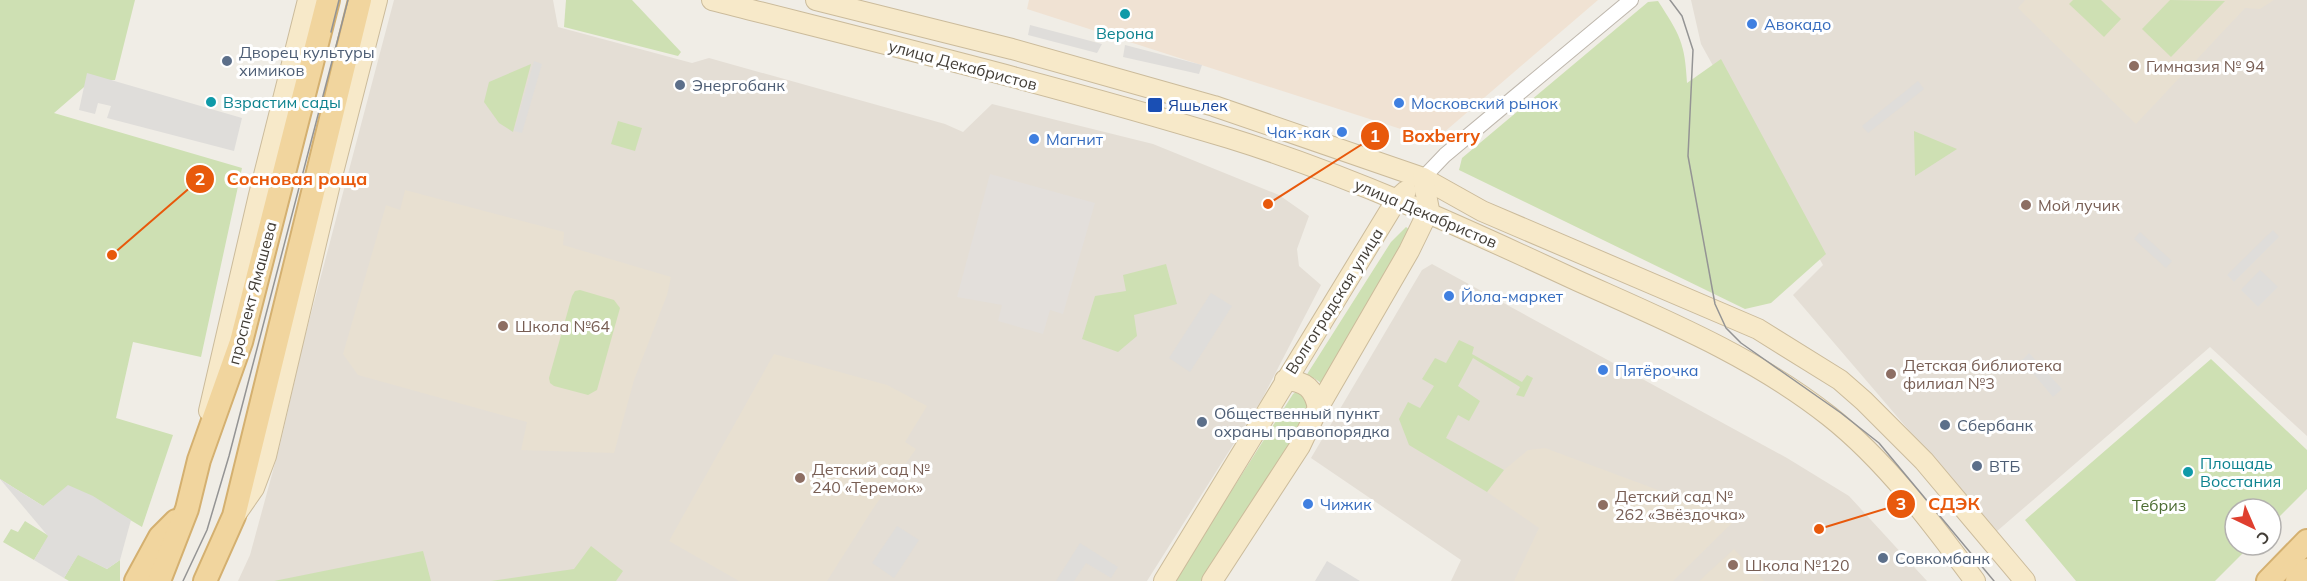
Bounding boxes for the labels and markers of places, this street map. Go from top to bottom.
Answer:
marker: Верона [1118,7,1132,21]
place label: Авокадо [1764,14,1831,34]
marker: Авокадо [1745,17,1759,31]
place label: Верона [1096,23,1154,43]
place label: Дворец культуры химиков [239,42,375,80]
marker: Дворец культуры химиков [220,54,234,68]
place label: Гимназия № 94 [2146,56,2265,76]
marker: Гимназия № 94 [2127,59,2141,73]
place label: Энергобанк [692,75,785,95]
marker: Энергобанк [673,78,687,92]
place label: Взрастим сады [223,92,341,112]
place label: Московский рынок [1411,93,1558,113]
marker: Взрастим сады [204,95,218,109]
place label: Яшьлек [1168,95,1228,115]
marker: Яшьлек [1146,96,1164,114]
marker: Московский рынок [1392,96,1406,110]
callout: Boxberry [1360,118,1492,154]
place label: Чак-как [1267,122,1330,142]
marker: Чак-как [1335,125,1349,139]
place label: Магнит [1046,129,1104,149]
marker: Магнит [1027,132,1041,146]
callout: Сосновая роща [185,161,380,197]
place label: Мой лучик [2038,195,2120,215]
marker: Мой лучик [2019,198,2033,212]
place label: Йола-маркет [1461,286,1564,306]
marker: Йола-маркет [1442,289,1456,303]
place label: Школа №64 [515,316,610,336]
marker: Школа №64 [496,319,510,333]
place label: Детская библиотека филиал №3 [1903,355,2062,393]
place label: Пятёрочка [1615,360,1699,380]
marker: Пятёрочка [1596,363,1610,377]
marker: Детская библиотека филиал №3 [1884,367,1898,381]
place label: Общественный пункт охраны правопорядка [1214,403,1390,441]
marker: Общественный пункт охраны правопорядка [1195,415,1209,429]
place label: Сбербанк [1957,415,2034,435]
marker: Сбербанк [1938,418,1952,432]
place label: Площадь Восстания [2200,453,2281,491]
place label: ВТБ [1989,456,2020,476]
place label: Детский сад № 240 «Теремок» [812,459,931,497]
marker: ВТБ [1970,459,1984,473]
marker: Площадь Восстания [2181,465,2195,479]
marker: Детский сад № 240 «Теремок» [793,471,807,485]
place label: Детский сад № 262 «Звёздочка» [1615,486,1745,524]
callout: СДЭК [1886,486,1992,522]
place label: Чижик [1320,494,1372,514]
marker: Чижик [1301,497,1315,511]
marker: Детский сад № 262 «Звёздочка» [1596,498,1610,512]
place label: Совкомбанк [1895,548,1990,568]
marker: Совкомбанк [1876,551,1890,565]
place label: Школа №120 [1745,555,1850,575]
marker: Школа №120 [1726,558,1740,572]

